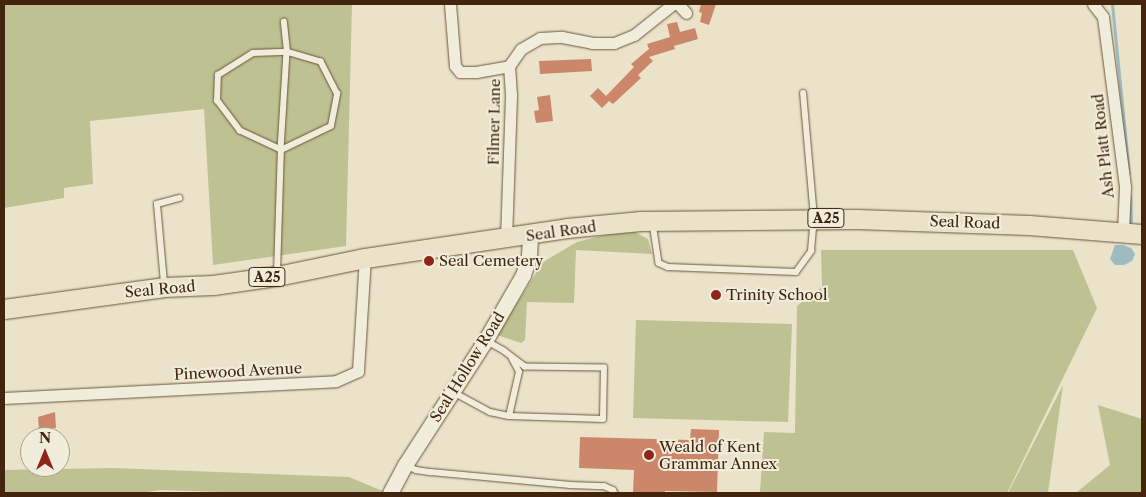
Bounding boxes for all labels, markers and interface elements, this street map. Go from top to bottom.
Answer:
street label: Filmer Lane [484,78,504,166]
street label: Ash Platt Road [1089,93,1117,199]
road number: A25 [807,207,845,230]
street label: Seal Road [929,212,1001,232]
street label: Seal Road [525,217,597,245]
place label: Seal Cemetery [439,252,543,270]
marker: Seal Cemetery [423,255,435,267]
road number: A25 [248,266,286,288]
street label: Seal Road [124,277,196,301]
place label: Trinity School [726,286,828,304]
marker: Trinity School [710,289,722,301]
street label: Seal Hollow Road [426,309,508,425]
street label: Pinewood Avenue [173,359,303,383]
north arrow [20,427,70,477]
text: N [39,429,51,447]
place label: Weald of Kent Grammar Annex [659,437,778,472]
marker: Weald of Kent Grammar Annex [643,449,655,461]

